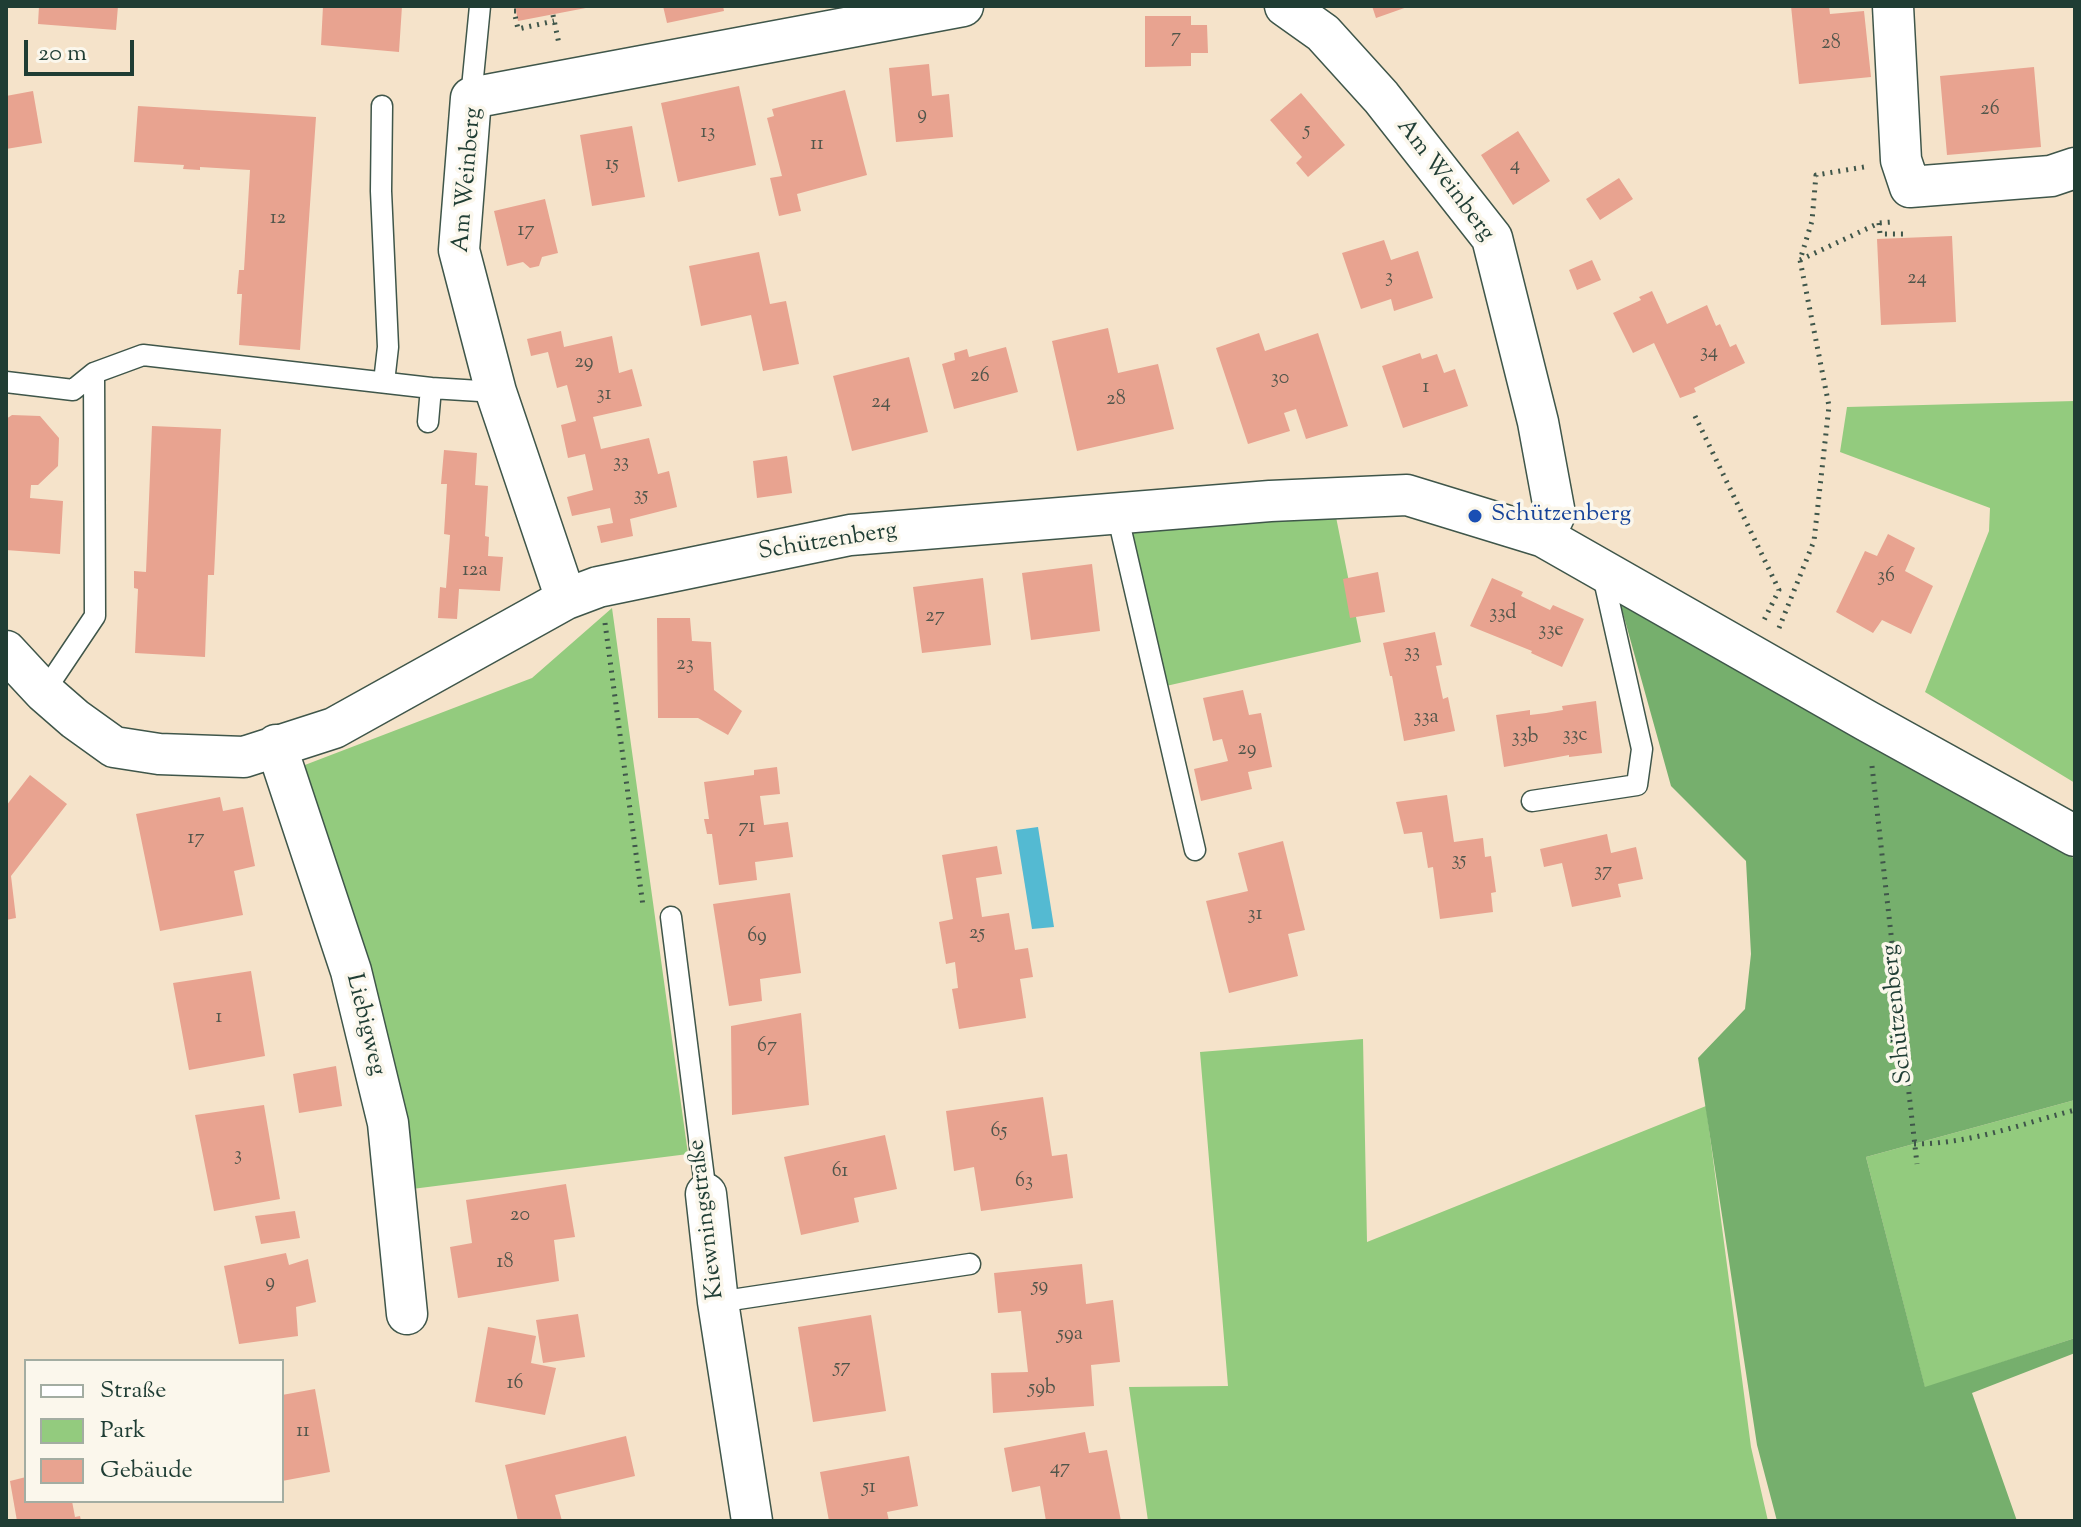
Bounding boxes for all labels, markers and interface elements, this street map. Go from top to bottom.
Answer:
scale bar [28,24,138,74]
house number: 7 [1171,27,1181,51]
house number: 28 [1821,33,1841,57]
text: 20 m [38,37,87,71]
house number: 26 [1980,99,2000,123]
house number: 9 [917,104,927,128]
street label: Am Weinberg [448,106,490,254]
street label: Am Weinberg [1389,114,1499,248]
house number: 5 [1304,120,1310,144]
house number: 13 [701,122,715,146]
house number: 11 [810,134,824,158]
house number: 15 [605,154,619,178]
house number: 4 [1510,155,1520,179]
house number: 12 [270,208,286,232]
house number: 17 [518,220,534,244]
house number: 3 [1385,267,1393,291]
house number: 24 [1907,268,1927,292]
house number: 34 [1700,342,1718,366]
house number: 29 [574,352,594,376]
house number: 26 [970,366,990,390]
house number: 30 [1271,368,1289,392]
house number: 1 [1423,377,1429,401]
house number: 31 [597,384,611,408]
house number: 28 [1106,389,1126,413]
house number: 24 [871,392,891,416]
house number: 33 [613,452,629,476]
house number: 35 [634,485,648,509]
place label: Schützenberg [1491,502,1631,530]
marker: Schützenberg [1466,507,1484,525]
street label: Schützenberg [757,518,899,568]
house number: 12a [462,560,488,584]
house number: 36 [1877,566,1895,590]
house number: 33d [1489,603,1517,627]
house number: 27 [925,606,945,630]
house number: 33e [1538,620,1564,644]
house number: 33 [1404,642,1420,666]
house number: 23 [676,654,694,678]
house number: 33a [1413,707,1439,731]
house number: 33c [1562,725,1588,749]
house number: 33b [1512,727,1538,751]
house number: 29 [1237,739,1257,763]
house number: 71 [739,817,755,841]
house number: 17 [188,828,204,852]
house number: 35 [1452,850,1466,874]
house number: 37 [1594,861,1612,885]
house number: 31 [1248,904,1262,928]
house number: 25 [969,923,985,947]
house number: 69 [747,926,767,950]
street label: Schützenberg [1877,943,1921,1085]
street label: Liebigweg [337,971,391,1079]
house number: 1 [216,1007,222,1031]
house number: 67 [757,1036,777,1060]
house number: 65 [991,1121,1007,1145]
street label: Kiewningstraße [684,1137,732,1301]
house number: 3 [234,1145,242,1169]
house number: 61 [832,1161,848,1185]
house number: 63 [1015,1171,1033,1195]
house number: 20 [510,1205,530,1229]
house number: 18 [497,1252,513,1276]
house number: 9 [265,1272,275,1296]
house number: 59 [1032,1276,1048,1300]
house number: 59a [1057,1324,1083,1348]
house number: 57 [834,1357,850,1381]
legend [24,1359,284,1503]
house number: 16 [507,1373,523,1397]
text: Straße [100,1374,166,1408]
house number: 59b [1028,1378,1056,1402]
text: Park [100,1414,146,1448]
house number: 11 [296,1421,310,1445]
text: Gebäude [100,1454,193,1488]
house number: 47 [1050,1458,1070,1482]
house number: 51 [862,1477,876,1501]

